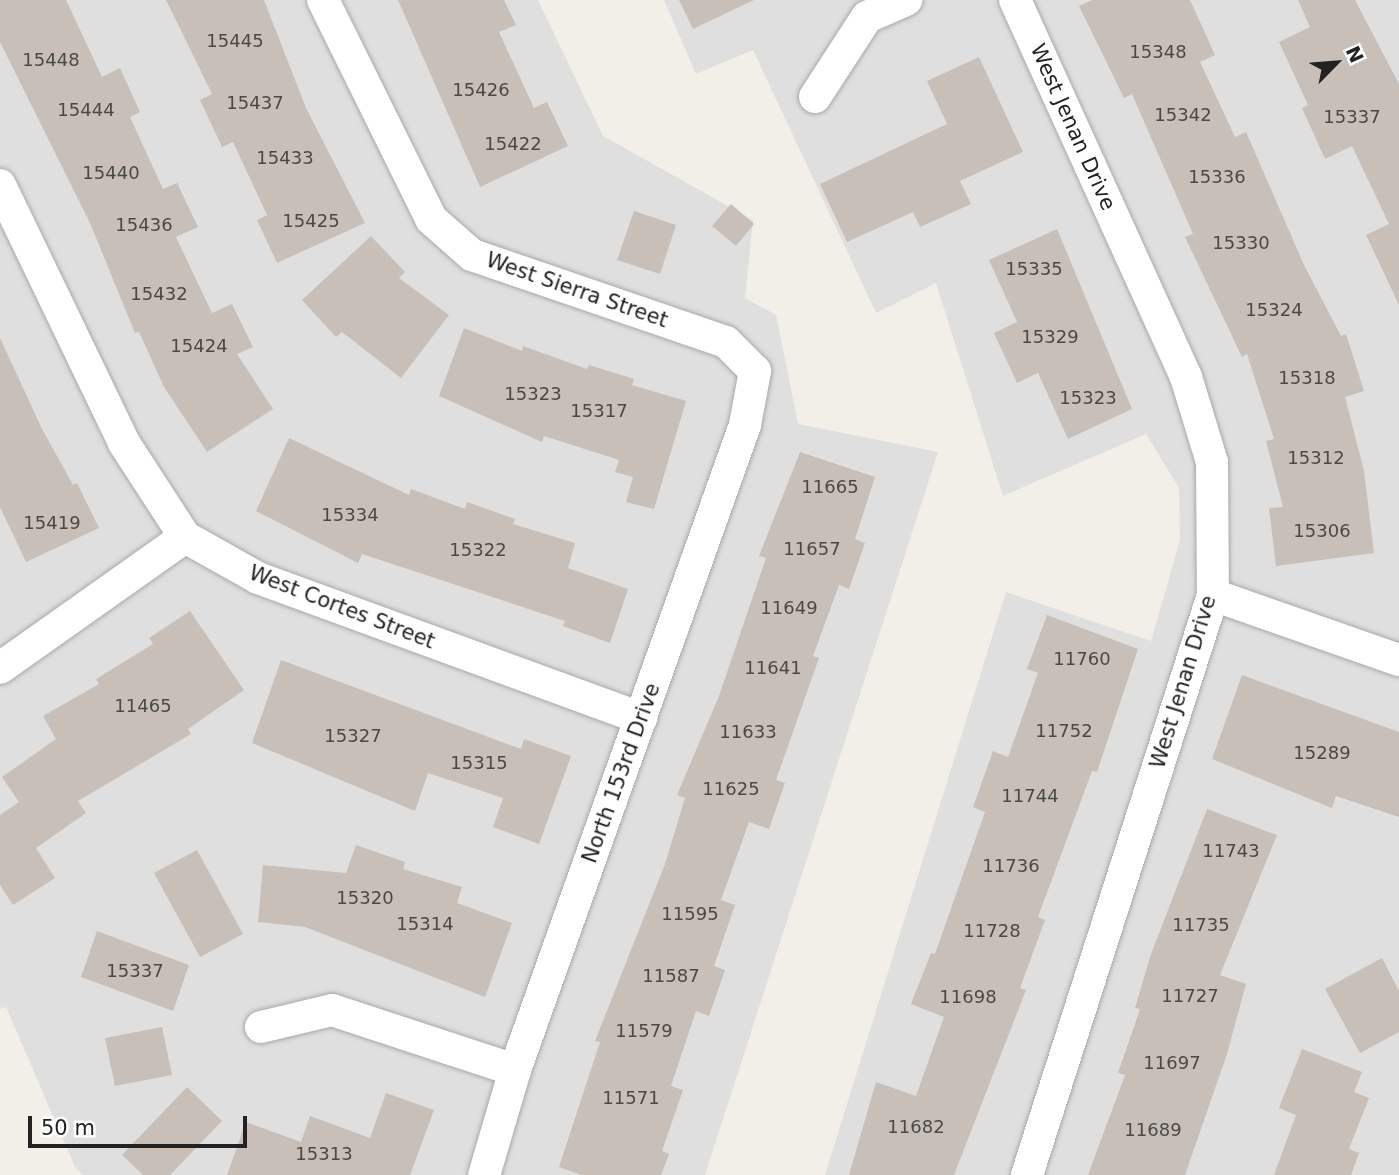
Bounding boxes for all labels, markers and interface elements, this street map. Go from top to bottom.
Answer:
north arrow [1301,28,1371,98]
house number: 15445 [206,30,264,52]
street label: West Jenan Drive [1025,40,1121,214]
house number: 15348 [1129,41,1187,63]
text: N [1342,42,1368,66]
house number: 15448 [22,49,80,71]
house number: 15426 [452,79,510,101]
house number: 15437 [226,92,284,114]
house number: 15444 [57,99,115,121]
house number: 15342 [1154,104,1212,126]
house number: 15337 [1323,106,1381,128]
house number: 15422 [484,133,542,155]
house number: 15433 [256,147,314,169]
house number: 15440 [82,162,140,184]
house number: 15336 [1188,166,1246,188]
house number: 15425 [282,210,340,232]
house number: 15436 [115,214,173,236]
house number: 15330 [1212,232,1270,254]
street label: West Sierra Street [483,247,671,333]
house number: 15335 [1005,258,1063,280]
house number: 15432 [130,283,188,305]
house number: 15324 [1245,299,1303,321]
house number: 15329 [1021,326,1079,348]
house number: 15424 [170,335,228,357]
house number: 15318 [1278,367,1336,389]
house number: 15323 [504,383,562,405]
house number: 15323 [1059,387,1117,409]
house number: 15317 [570,400,628,422]
house number: 15312 [1287,447,1345,469]
house number: 11665 [801,476,859,498]
house number: 15334 [321,504,379,526]
house number: 15419 [23,512,81,534]
house number: 15306 [1293,520,1351,542]
house number: 11657 [783,538,841,560]
house number: 15322 [449,539,507,561]
street label: West Cortes Street [246,560,438,654]
street label: West Jenan Drive [1145,592,1221,772]
house number: 11649 [760,597,818,619]
house number: 11760 [1053,648,1111,670]
house number: 11641 [744,657,802,679]
street label: North 153rd Drive [577,680,665,866]
house number: 11465 [114,695,172,717]
house number: 11752 [1035,720,1093,742]
house number: 11633 [719,721,777,743]
house number: 15327 [324,725,382,747]
house number: 15289 [1293,742,1351,764]
house number: 15315 [450,752,508,774]
house number: 11625 [702,778,760,800]
house number: 11744 [1001,785,1059,807]
house number: 11743 [1202,840,1260,862]
house number: 11736 [982,855,1040,877]
house number: 15320 [336,887,394,909]
house number: 11595 [661,903,719,925]
house number: 15314 [396,913,454,935]
house number: 11735 [1172,914,1230,936]
house number: 11728 [963,920,1021,942]
house number: 15337 [106,960,164,982]
house number: 11587 [642,965,700,987]
house number: 11727 [1161,985,1219,1007]
house number: 11698 [939,986,997,1008]
house number: 11579 [615,1020,673,1042]
house number: 11697 [1143,1052,1201,1074]
house number: 11571 [602,1087,660,1109]
scale bar [32,1102,250,1146]
text: 50 m [41,1116,95,1140]
house number: 11682 [887,1116,945,1138]
house number: 11689 [1124,1119,1182,1141]
house number: 15313 [295,1143,353,1165]

